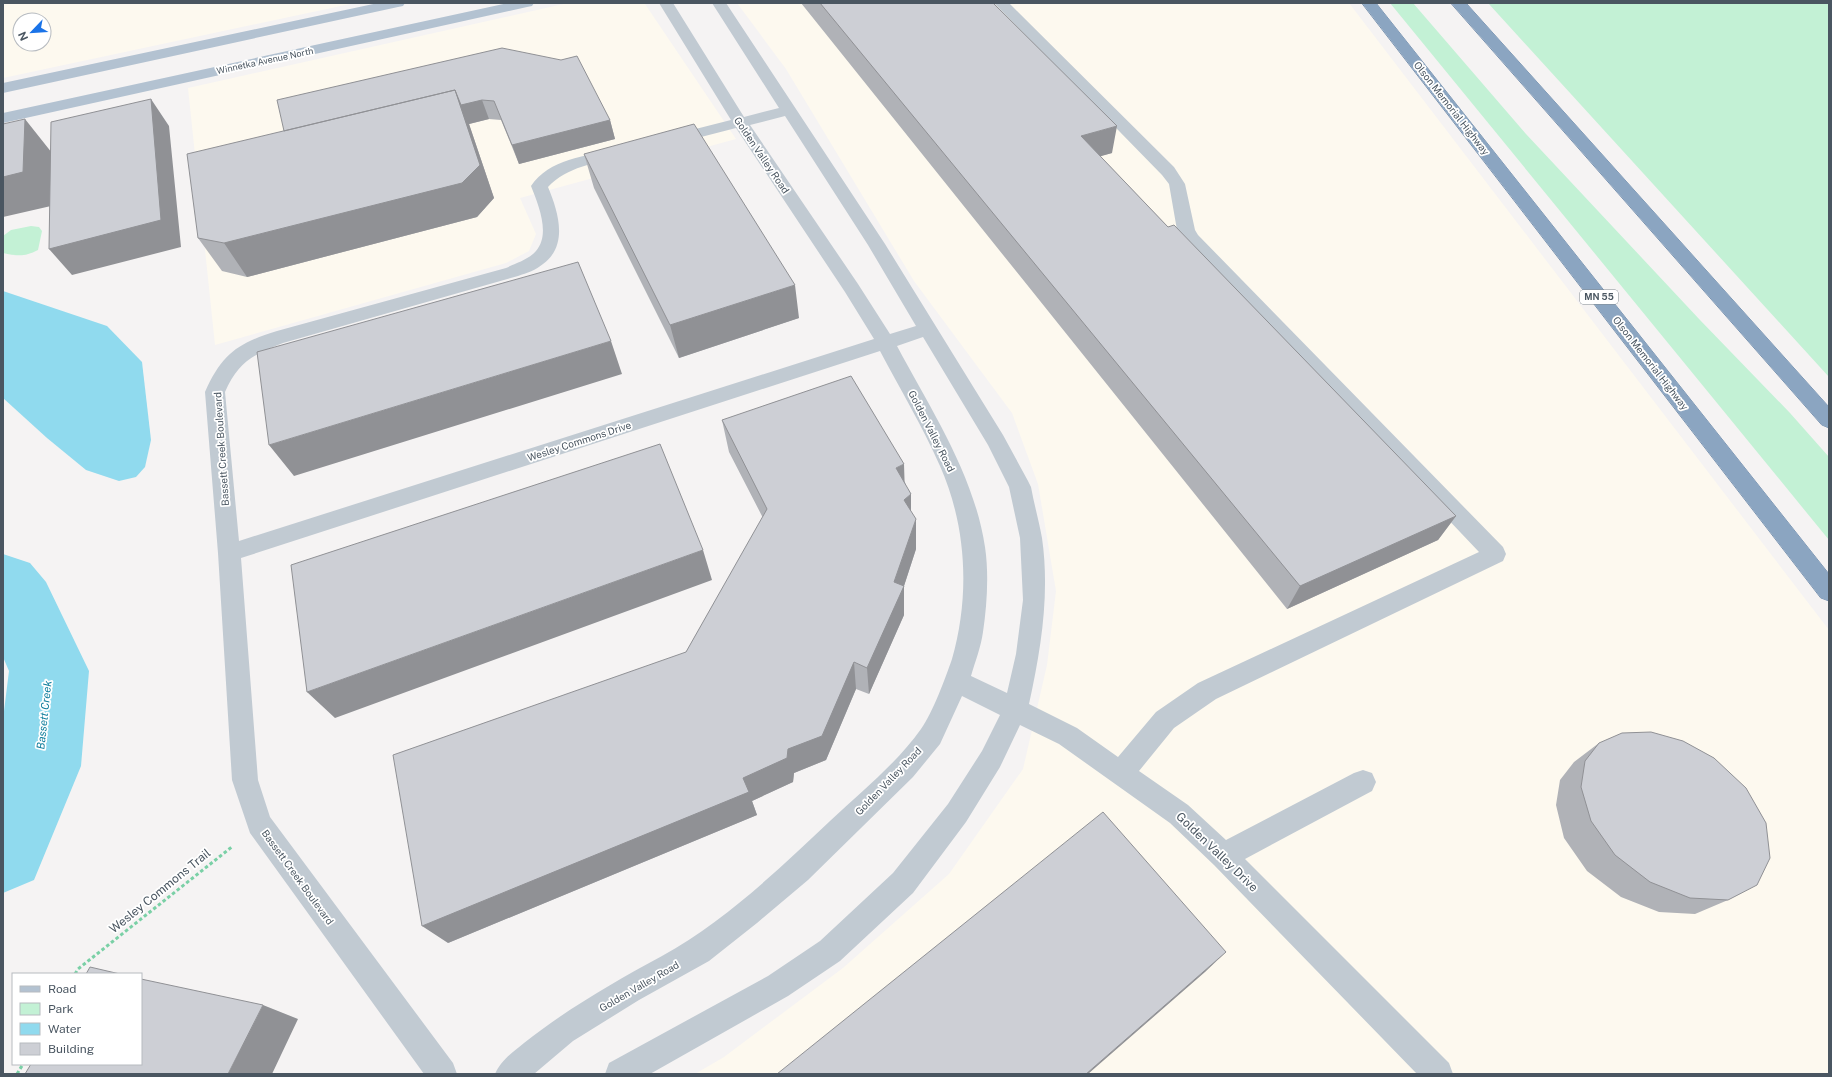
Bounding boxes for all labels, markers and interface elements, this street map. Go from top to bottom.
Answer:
north arrow [12,12,52,52]
text: N [16,30,30,43]
street label: Winnetka Avenue North [215,45,314,76]
street label: Olson Memorial Highway [1412,59,1493,158]
street label: Golden Valley Road [732,114,792,196]
road number: MN 55 [1580,290,1618,304]
street label: Olson Memorial Highway [1611,314,1692,413]
street label: Golden Valley Road [906,388,958,474]
street label: Bassett Creek Boulevard [211,392,231,506]
street label: Wesley Commons Drive [526,418,633,463]
water label: Bassett Creek [34,680,54,750]
street label: Golden Valley Road [852,744,924,817]
street label: Golden Valley Drive [1173,809,1261,895]
street label: Bassett Creek Boulevard [260,827,336,927]
street label: Wesley Commons Trail [107,846,214,936]
street label: Golden Valley Road [597,958,681,1014]
legend [12,973,142,1065]
text: Road [48,982,76,996]
text: Park [48,1002,74,1016]
text: Water [48,1022,82,1036]
text: Building [48,1042,94,1056]

